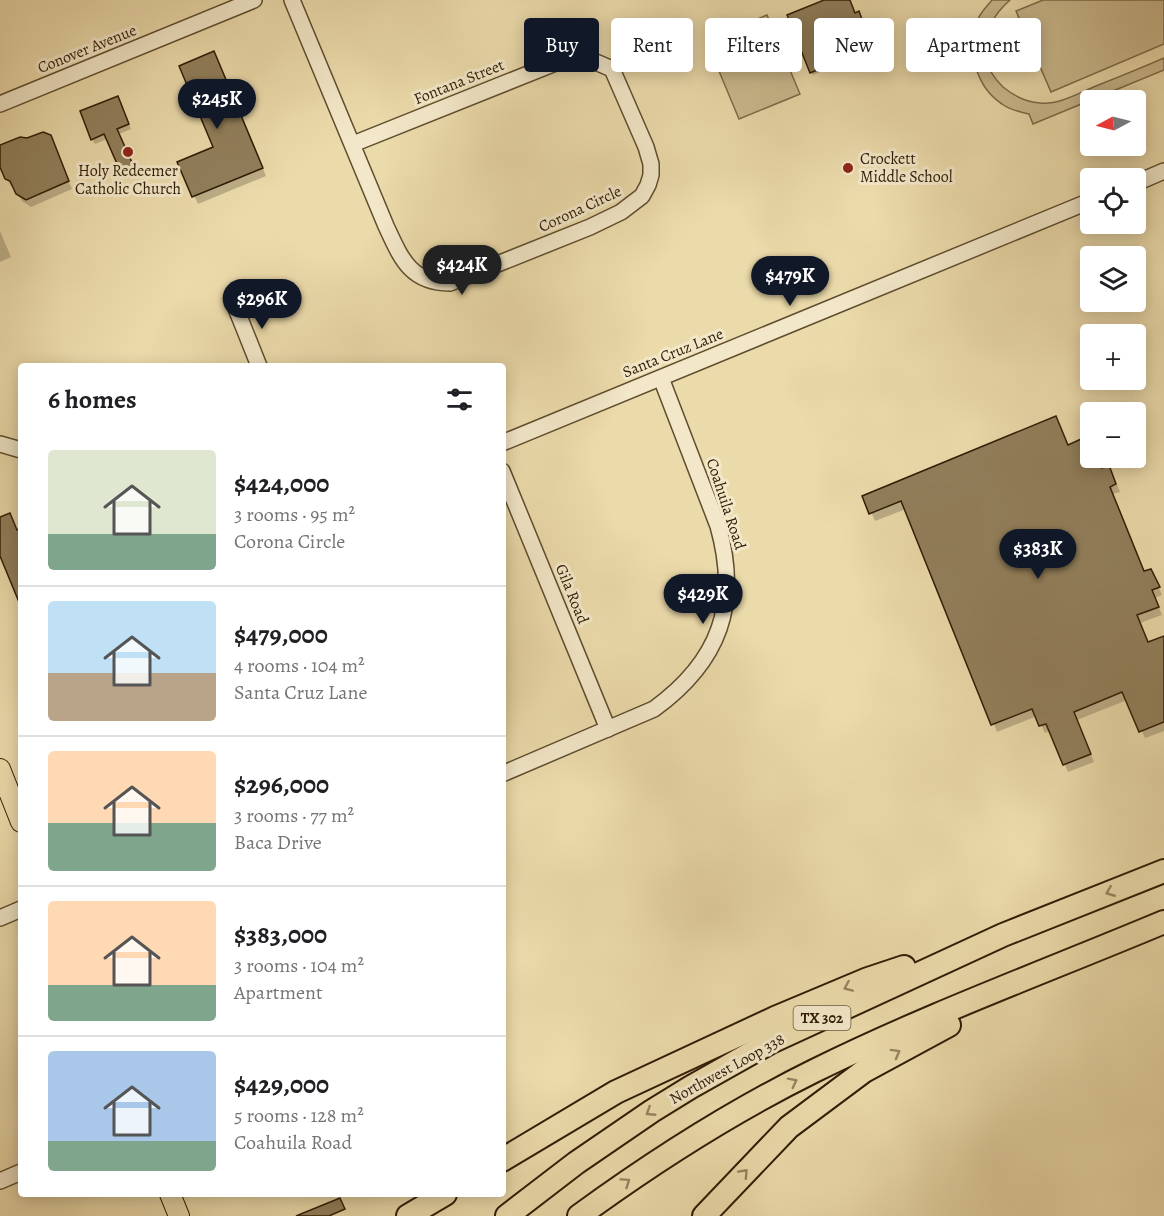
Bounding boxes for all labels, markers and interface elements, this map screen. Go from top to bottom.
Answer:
chip: Buy [524,18,599,72]
chip: Rent [611,18,693,72]
chip: Filters [705,18,802,72]
chip: New [814,18,894,72]
chip: Apartment [906,18,1041,72]
street label: Conover Avenue [34,19,140,79]
street label: Fontana Street [411,54,507,110]
pin: $245K [175,79,259,130]
text: $245K [192,85,242,112]
north arrow [1080,90,1146,156]
map controls [1080,90,1146,468]
marker: Holy Redeemer Catholic Church [121,145,135,159]
place label: Crockett Middle School [860,148,953,188]
place label: Holy Redeemer Catholic Church [75,160,182,200]
marker: Crockett Middle School [841,161,855,175]
button: locate [1080,168,1146,234]
street label: Corona Circle [535,180,625,238]
pin: $424K [420,245,504,296]
button: layers [1080,246,1146,312]
text: $424K [437,251,487,278]
pin: $479K [748,256,832,307]
text: $479K [765,262,815,289]
pin: $296K [220,279,304,330]
text: $296K [237,285,287,312]
street label: Santa Cruz Lane [619,323,727,383]
button: + [1080,324,1146,390]
text: 6 homes [48,382,137,417]
icon: filters [443,383,476,416]
button: − [1080,402,1146,468]
street label: Coahuila Road [701,456,751,553]
text: $424,000 [234,466,329,501]
icon: home [96,474,168,546]
text: 3 rooms · 95 m² [234,501,355,528]
text: Corona Circle [234,528,345,555]
pin: $383K [996,529,1080,580]
text: $383K [1013,535,1063,562]
street label: Gila Road [550,561,594,628]
pin: $429K [661,574,745,625]
text: $429K [678,580,728,607]
text: $479,000 [234,617,328,652]
icon: home [96,625,168,697]
text: 4 rooms · 104 m² [234,652,365,679]
text: Santa Cruz Lane [234,679,368,706]
text: $296,000 [234,767,329,802]
icon: home [96,775,168,847]
text: 3 rooms · 77 m² [234,802,354,829]
text: Baca Drive [234,829,322,856]
one-way arrow [1105,885,1115,898]
text: $383,000 [234,917,327,952]
icon: home [96,925,168,997]
text: 3 rooms · 104 m² [234,952,364,979]
text: Apartment [234,979,323,1006]
one-way arrow [843,980,854,992]
road number: TX 302 [794,1006,850,1030]
street label: Northwest Loop 338 [665,1028,789,1110]
one-way arrow [890,1049,901,1061]
text: $429,000 [234,1067,329,1102]
icon: home [96,1075,168,1147]
one-way arrow [787,1078,798,1089]
text: 5 rooms · 128 m² [234,1102,364,1129]
one-way arrow [646,1105,657,1116]
text: Coahuila Road [234,1129,352,1156]
one-way arrow [737,1170,748,1180]
one-way arrow [620,1178,631,1189]

